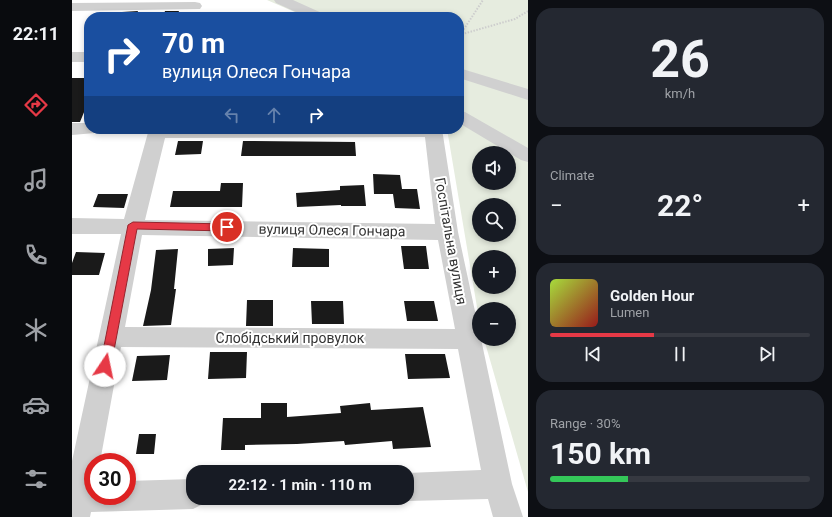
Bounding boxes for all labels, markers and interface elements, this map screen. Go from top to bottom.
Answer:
text: 22:11 [13,23,59,44]
text: 70 m [162,27,225,60]
icon: right [96,28,148,80]
text: 26 [650,29,710,90]
text: вулиця Олеся Гончара [162,61,351,82]
text: km/h [665,86,695,101]
icon: directions [22,91,50,119]
icon: left [221,104,243,126]
icon: ahead [263,104,285,126]
icon: right [305,104,327,126]
map controls [472,146,516,346]
button: sound [472,146,516,190]
icon: music [22,166,50,194]
text: Climate [550,168,594,183]
street label: Госпітальна вулиця [432,176,470,306]
text: 22° [657,188,703,223]
text: − [550,193,563,218]
text: + [798,193,810,218]
button: search [472,198,516,242]
pin [210,210,244,244]
icon: arrive [216,216,238,238]
street label: вулиця Олеся Гончара [258,221,406,239]
icon: phone [22,241,50,269]
button: + [472,250,516,294]
text: Golden Hour [610,287,694,305]
button: − [472,302,516,346]
text: Lumen [610,305,649,320]
icon: climate [22,316,50,344]
street label: Слобідський провулок [216,330,365,346]
icon: previous [582,343,604,365]
icon: pause [669,343,691,365]
icon: next [756,343,778,365]
position arrow [84,345,126,387]
icon: car [22,391,50,419]
text: Range · 30% [550,416,620,431]
text: 150 km [550,436,651,471]
speed limit sign: 30 [84,453,136,505]
icon: filters [22,465,50,493]
text: 22:12 · 1 min · 110 m [229,476,371,494]

